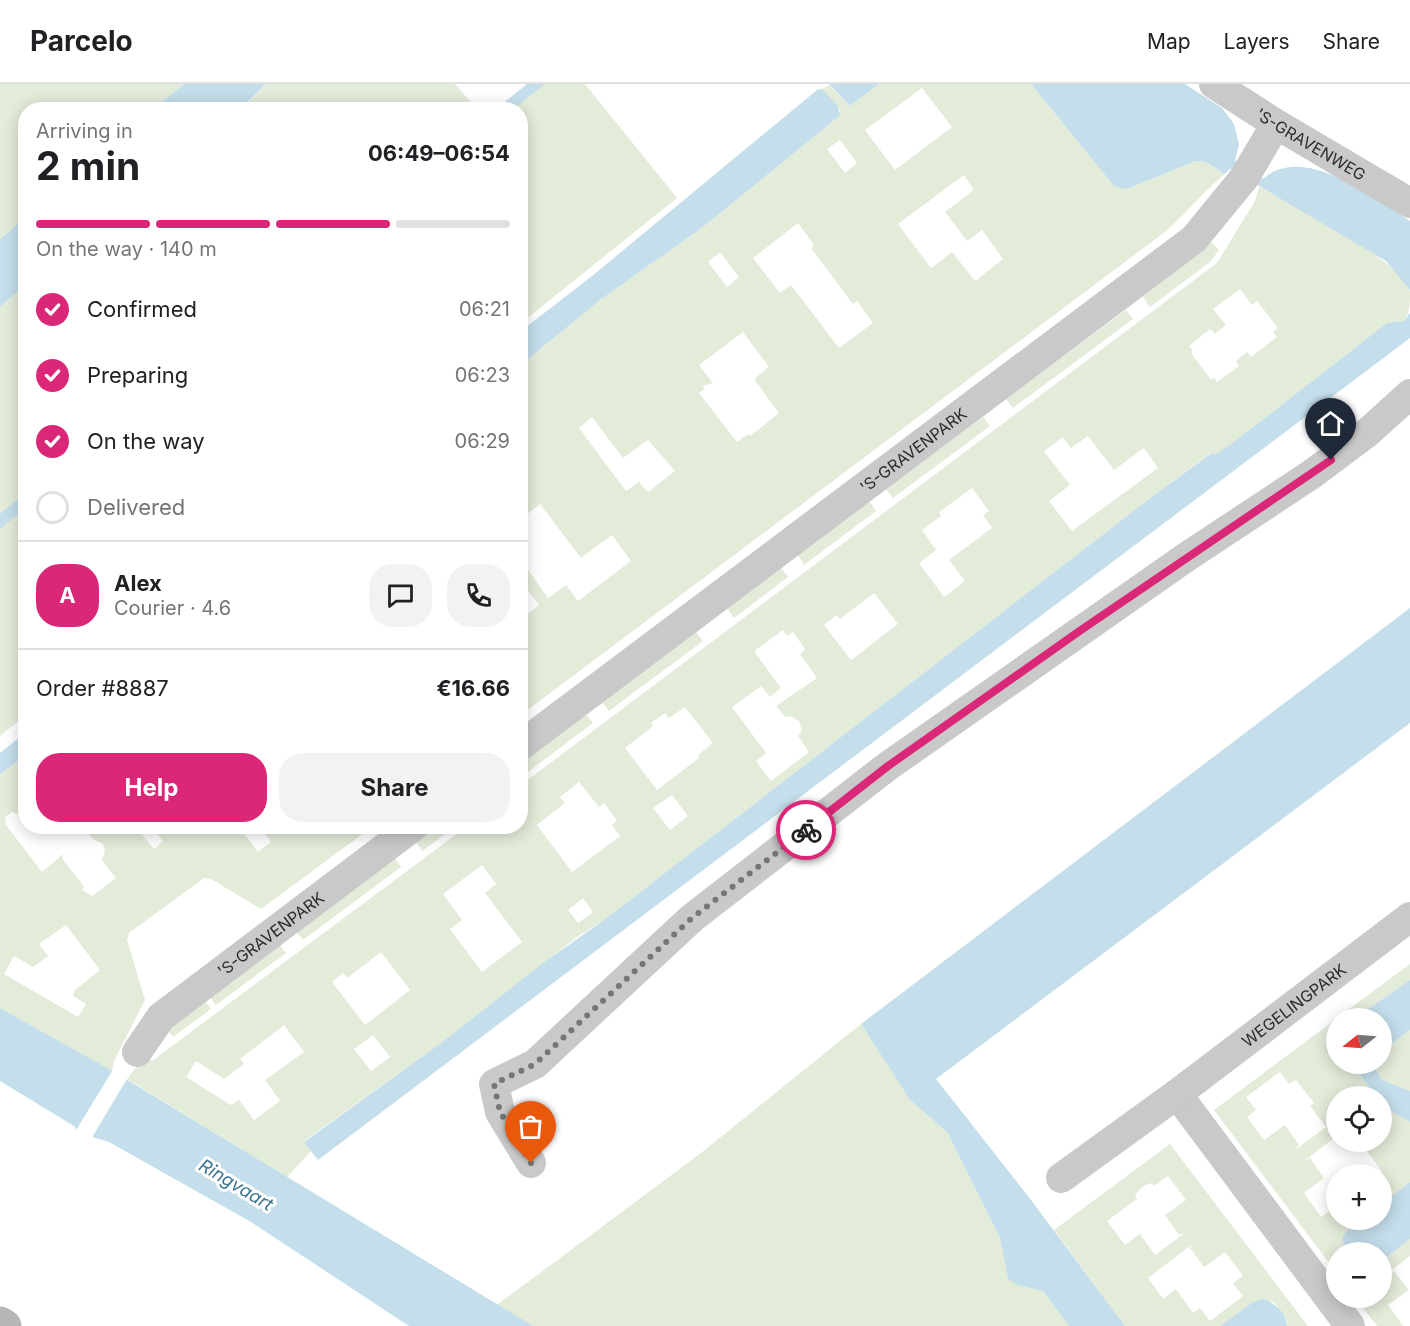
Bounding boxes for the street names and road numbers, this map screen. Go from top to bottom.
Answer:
street label: 'S-GRAVENWEG [1252,104,1369,185]
street label: 'S-GRAVENPARK [856,403,971,497]
street label: 'S-GRAVENPARK [213,887,328,981]
street label: WEGELINGPARK [1238,959,1350,1051]

